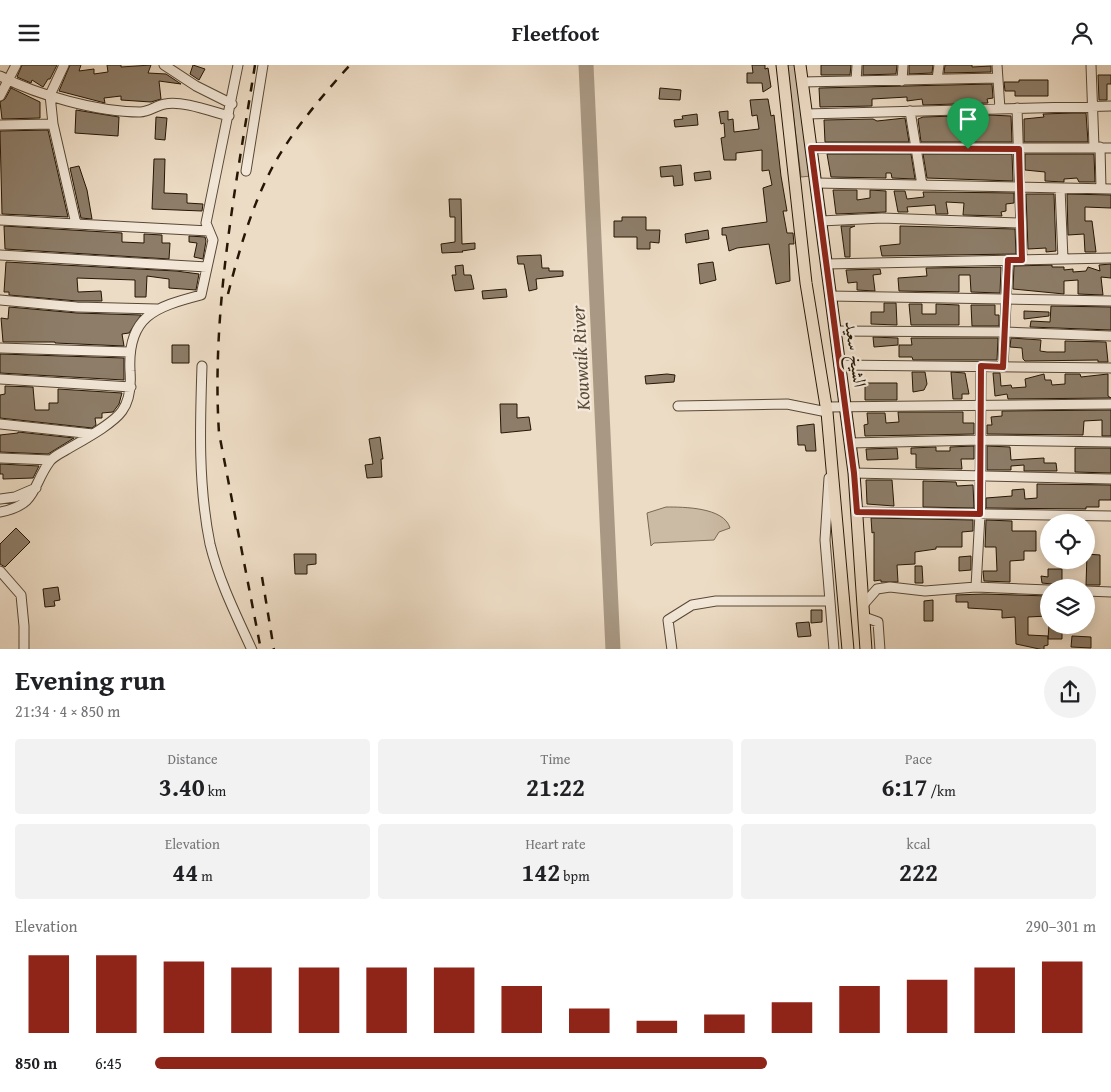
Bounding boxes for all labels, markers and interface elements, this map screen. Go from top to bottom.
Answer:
text: Fleetfoot [512,17,599,49]
icon: menu [15,19,43,47]
icon: person [1068,19,1096,47]
pin [947,98,989,149]
icon: arrive [954,105,982,133]
water label: Kouwaik River [563,304,597,412]
street label: الشيخ سعيد [835,319,874,389]
map controls [1040,514,1095,634]
button: locate [1040,514,1095,569]
button: layers [1040,579,1095,634]
text: Evening run [15,659,166,700]
button: share [1044,666,1096,718]
text: 21:34 · 4 × 850 m [15,699,120,723]
text: Distance [167,749,218,769]
text: Time [541,749,570,769]
text: Pace [905,749,932,769]
text: 3.40 [159,769,205,805]
text: 21:22 [526,769,585,805]
text: 6:17 [881,769,927,805]
text: km [205,781,226,801]
text: /km [927,781,956,801]
text: Elevation [165,834,220,854]
text: Heart rate [525,834,586,854]
text: kcal [907,834,930,854]
text: 44 [172,854,198,890]
text: 142 [521,854,560,890]
text: 222 [899,854,938,890]
text: m [198,866,213,886]
text: bpm [560,866,590,886]
text: Elevation [15,914,78,938]
text: 290–301 m [1026,914,1096,938]
text: 850 m [15,1051,57,1075]
text: 6:45 [95,1051,122,1075]

